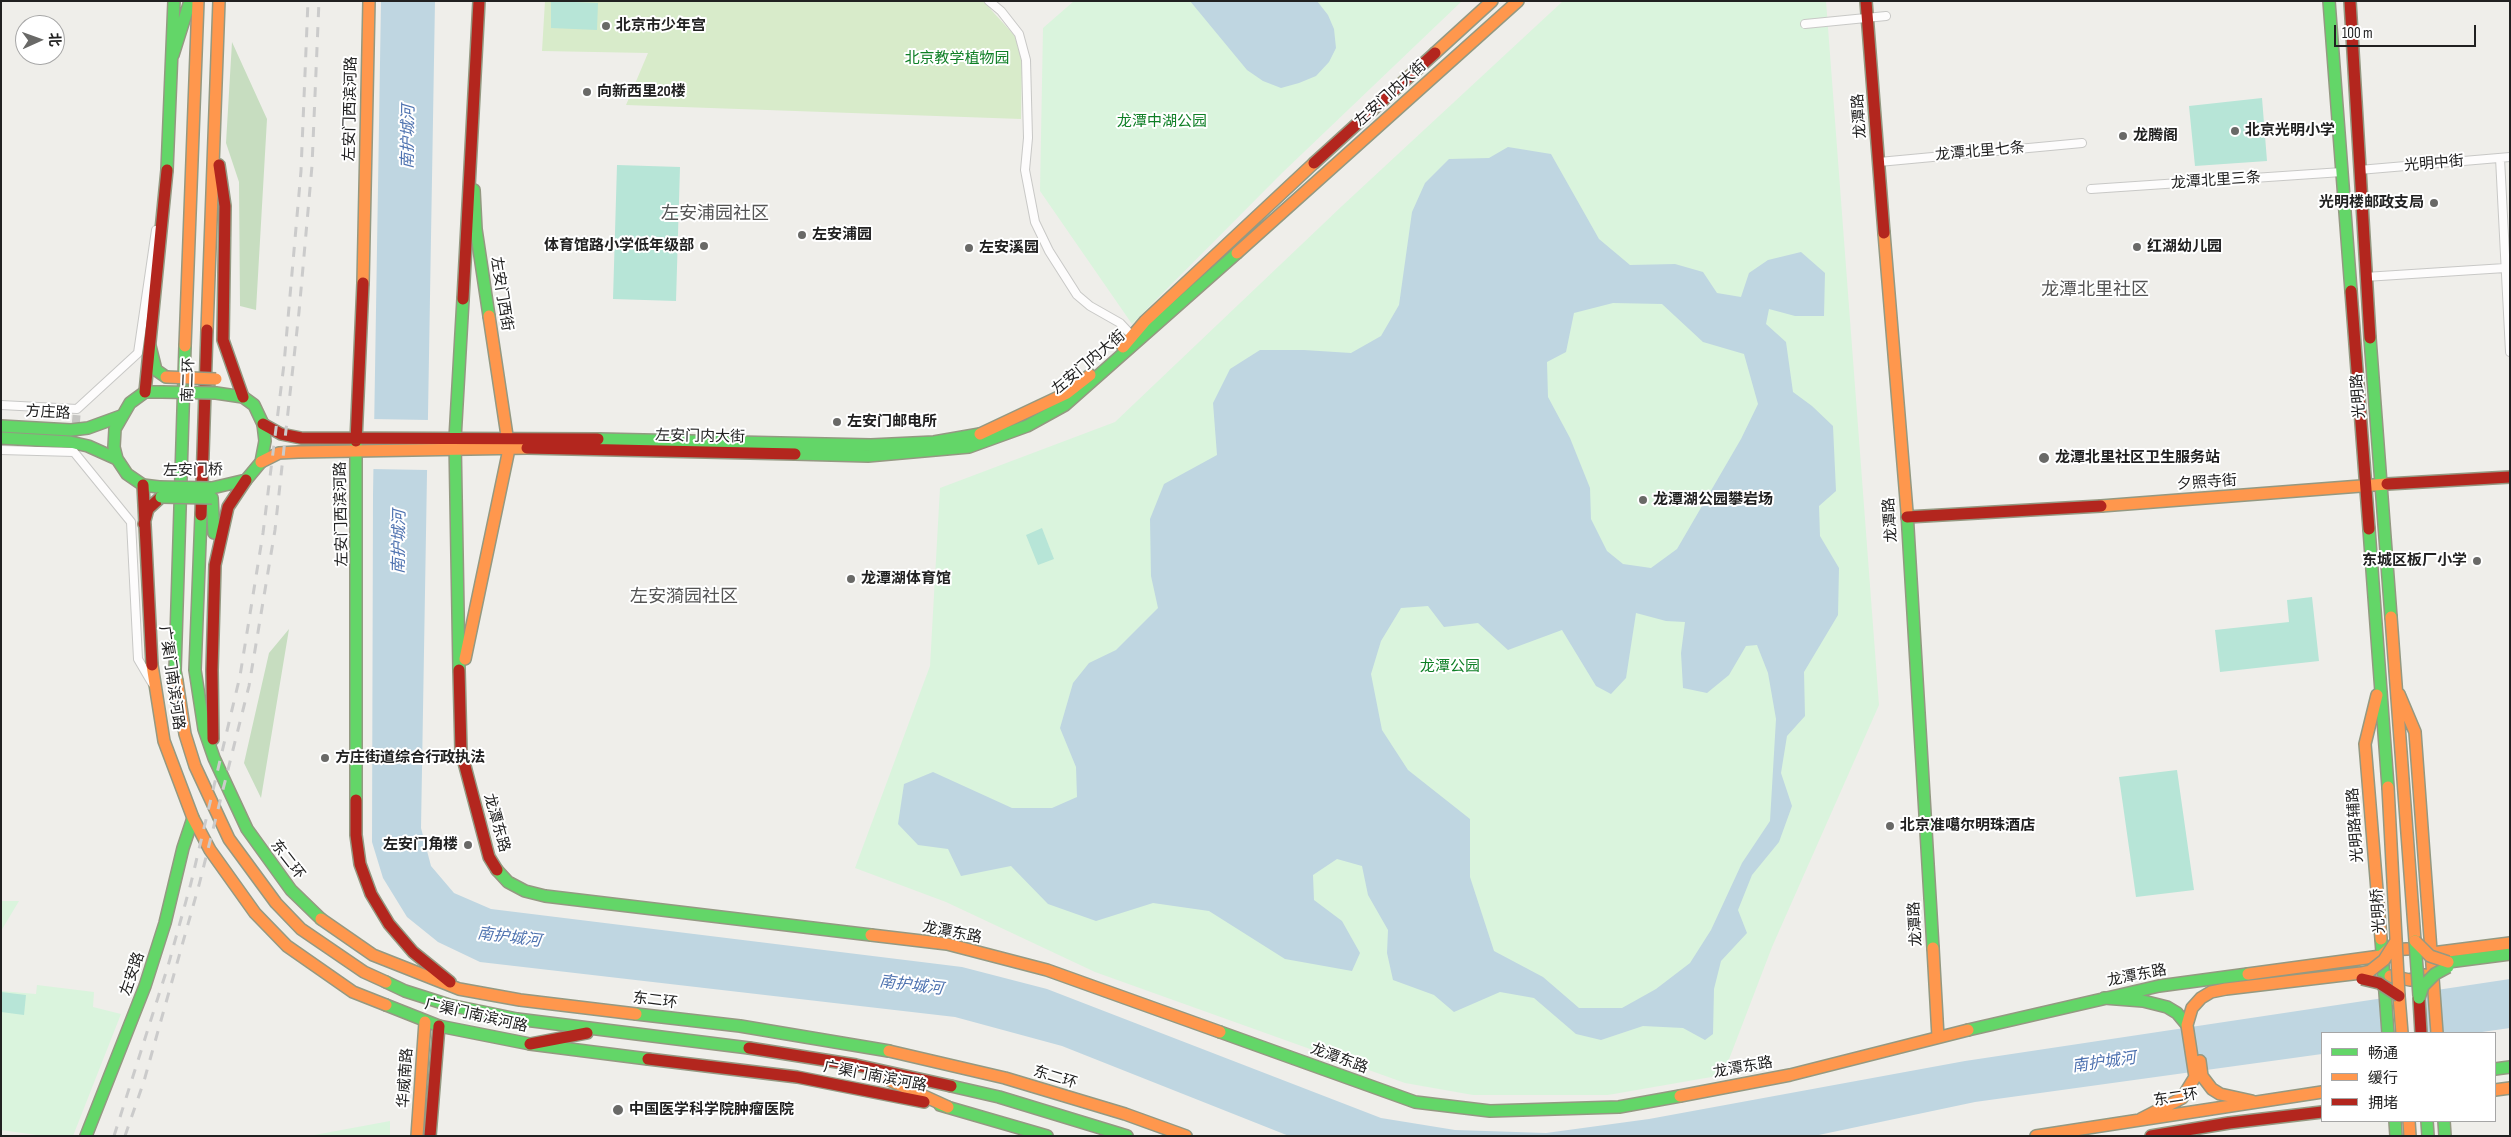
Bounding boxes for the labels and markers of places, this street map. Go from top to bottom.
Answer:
place label: 北京市少年宫 [616,17,706,35]
marker: 北京市少年宫 [600,20,612,32]
place label: 向新西里20楼 [597,83,686,101]
marker: 向新西里20楼 [581,86,593,98]
place label: 北京光明小学 [2245,122,2335,140]
marker: 北京光明小学 [2229,125,2241,137]
place label: 龙腾阁 [2133,127,2178,145]
marker: 龙腾阁 [2117,130,2129,142]
place label: 光明楼邮政支局 [2319,194,2424,212]
marker: 光明楼邮政支局 [2428,197,2440,209]
place label: 左安浦园 [812,226,872,244]
marker: 左安浦园 [796,229,808,241]
place label: 体育馆路小学低年级部 [544,237,694,255]
place label: 红湖幼儿园 [2147,238,2222,256]
place label: 左安溪园 [979,239,1039,257]
marker: 体育馆路小学低年级部 [698,240,710,252]
marker: 红湖幼儿园 [2131,241,2143,253]
marker: 左安溪园 [963,242,975,254]
place label: 左安门邮电所 [847,413,937,431]
marker: 左安门邮电所 [831,416,843,428]
place label: 龙潭北里社区卫生服务站 [2055,449,2220,467]
marker: 龙潭北里社区卫生服务站 [2037,451,2051,465]
place label: 龙潭湖公园攀岩场 [1653,491,1773,509]
marker: 龙潭湖公园攀岩场 [1637,494,1649,506]
place label: 东城区板厂小学 [2362,552,2467,570]
marker: 东城区板厂小学 [2471,555,2483,567]
place label: 龙潭湖体育馆 [861,570,951,588]
marker: 龙潭湖体育馆 [845,573,857,585]
place label: 方庄街道综合行政执法 [335,749,485,767]
marker: 方庄街道综合行政执法 [319,752,331,764]
place label: 北京准噶尔明珠酒店 [1900,817,2035,835]
marker: 北京准噶尔明珠酒店 [1884,820,1896,832]
place label: 左安门角楼 [383,836,458,854]
marker: 左安门角楼 [462,839,474,851]
place label: 中国医学科学院肿瘤医院 [629,1101,794,1119]
marker: 中国医学科学院肿瘤医院 [611,1103,625,1117]

